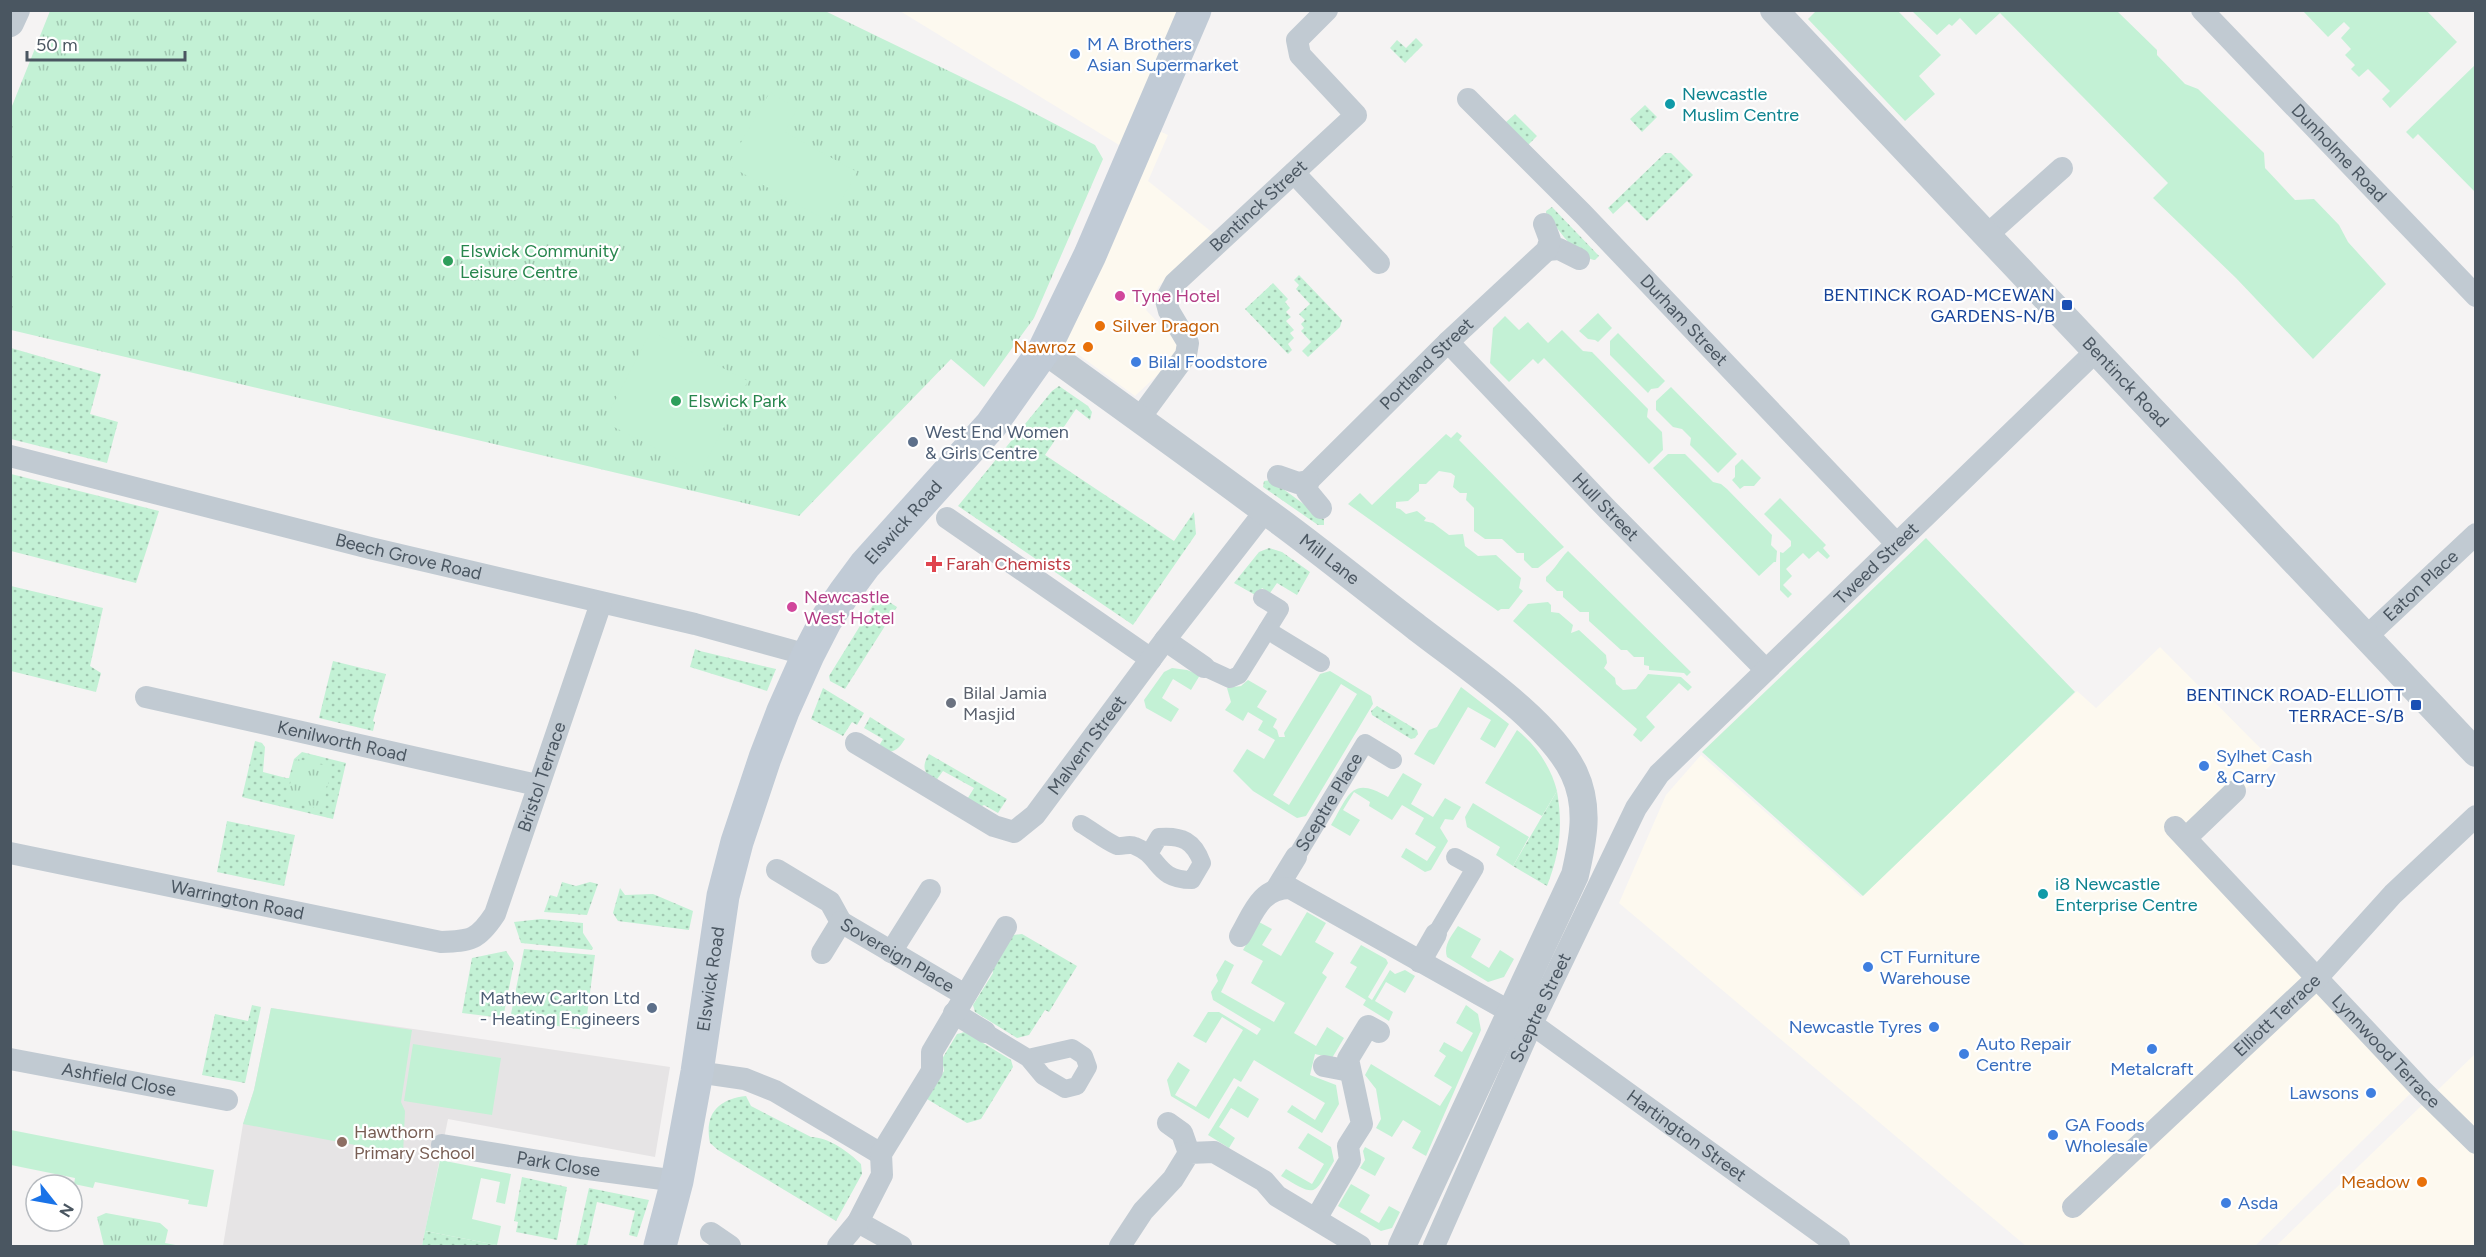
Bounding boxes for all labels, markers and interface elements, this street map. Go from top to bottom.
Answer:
scale bar [27,24,184,62]
place label: M A Brothers Asian Supermarket [1087,33,1239,76]
text: 50 m [36,34,78,56]
marker: M A Brothers Asian Supermarket [1068,47,1082,61]
place label: Newcastle Muslim Centre [1682,83,1799,126]
marker: Newcastle Muslim Centre [1663,97,1677,111]
street label: Dunholme Road [2287,99,2391,207]
street label: Bentinck Street [1205,155,1312,256]
place label: Elswick Community Leisure Centre [460,240,619,283]
marker: Elswick Community Leisure Centre [441,254,455,268]
street label: Durham Street [1635,270,1733,371]
place label: BENTINCK ROAD-MCEWAN GARDENS-N/B [1823,284,2055,327]
place label: Tyne Hotel [1132,285,1220,307]
marker: Tyne Hotel [1113,289,1127,303]
marker: BENTINCK ROAD-MCEWAN GARDENS-N/B [2060,298,2074,312]
street label: Portland Street [1375,313,1478,414]
place label: Silver Dragon [1112,315,1219,337]
marker: Silver Dragon [1093,319,1107,333]
street label: Bentinck Road [2078,332,2174,432]
place label: Nawroz [1014,336,1076,358]
marker: Nawroz [1081,340,1095,354]
place label: Bilal Foodstore [1148,351,1267,373]
marker: Bilal Foodstore [1129,355,1143,369]
place label: Elswick Park [688,390,787,412]
marker: Elswick Park [669,394,683,408]
place label: West End Women & Girls Centre [925,421,1069,464]
marker: West End Women & Girls Centre [906,435,920,449]
street label: Hull Street [1567,468,1643,546]
street label: Elswick Road [860,476,947,569]
street label: Tweed Street [1830,518,1923,609]
street label: Beech Grove Road [333,529,484,585]
street label: Mill Lane [1295,529,1364,590]
street label: Eaton Place [2379,545,2463,626]
place label: Farah Chemists [946,553,1071,575]
marker: Farah Chemists [927,557,941,571]
place label: Newcastle West Hotel [804,586,895,629]
marker: Newcastle West Hotel [785,600,799,614]
place label: Bilal Jamia Masjid [963,682,1047,725]
place label: BENTINCK ROAD-ELLIOTT TERRACE-S/B [2186,684,2404,727]
street label: Malvern Street [1043,691,1131,799]
marker: Bilal Jamia Masjid [944,696,958,710]
marker: BENTINCK ROAD-ELLIOTT TERRACE-S/B [2409,698,2423,712]
street label: Kenilworth Road [275,716,409,766]
street label: Bristol Terrace [513,719,571,835]
place label: Sylhet Cash & Carry [2216,745,2312,788]
street label: Sceptre Place [1291,749,1368,856]
marker: Sylhet Cash & Carry [2197,759,2211,773]
place label: i8 Newcastle Enterprise Centre [2055,873,2198,916]
street label: Warrington Road [168,875,306,924]
marker: i8 Newcastle Enterprise Centre [2036,887,2050,901]
street label: Sovereign Place [836,913,958,997]
street label: Elswick Road [692,925,729,1033]
place label: CT Furniture Warehouse [1880,946,1980,989]
street label: Sceptre Street [1505,949,1576,1066]
marker: CT Furniture Warehouse [1861,960,1875,974]
street label: Elliott Terrace [2229,969,2325,1061]
place label: Mathew Carlton Ltd - Heating Engineers [480,987,640,1030]
street label: Lynnwood Terrace [2327,990,2445,1113]
marker: Mathew Carlton Ltd - Heating Engineers [645,1001,659,1015]
place label: Newcastle Tyres [1789,1016,1922,1038]
marker: Newcastle Tyres [1927,1020,1941,1034]
place label: Auto Repair Centre [1976,1033,2071,1076]
marker: Metalcraft [2145,1042,2159,1056]
marker: Auto Repair Centre [1957,1047,1971,1061]
street label: Ashfield Close [60,1058,178,1101]
place label: Metalcraft [2110,1058,2194,1080]
place label: Lawsons [2289,1082,2359,1104]
street label: Hartington Street [1622,1085,1751,1187]
marker: Lawsons [2364,1086,2378,1100]
place label: GA Foods Wholesale [2065,1114,2148,1157]
place label: Hawthorn Primary School [354,1121,475,1164]
marker: GA Foods Wholesale [2046,1128,2060,1142]
marker: Hawthorn Primary School [335,1135,349,1149]
street label: Park Close [515,1147,602,1182]
place label: Meadow [2341,1171,2410,1193]
north arrow [24,1173,84,1233]
marker: Meadow [2415,1175,2429,1189]
place label: Asda [2238,1192,2278,1214]
marker: Asda [2219,1196,2233,1210]
text: N [55,1200,78,1221]

